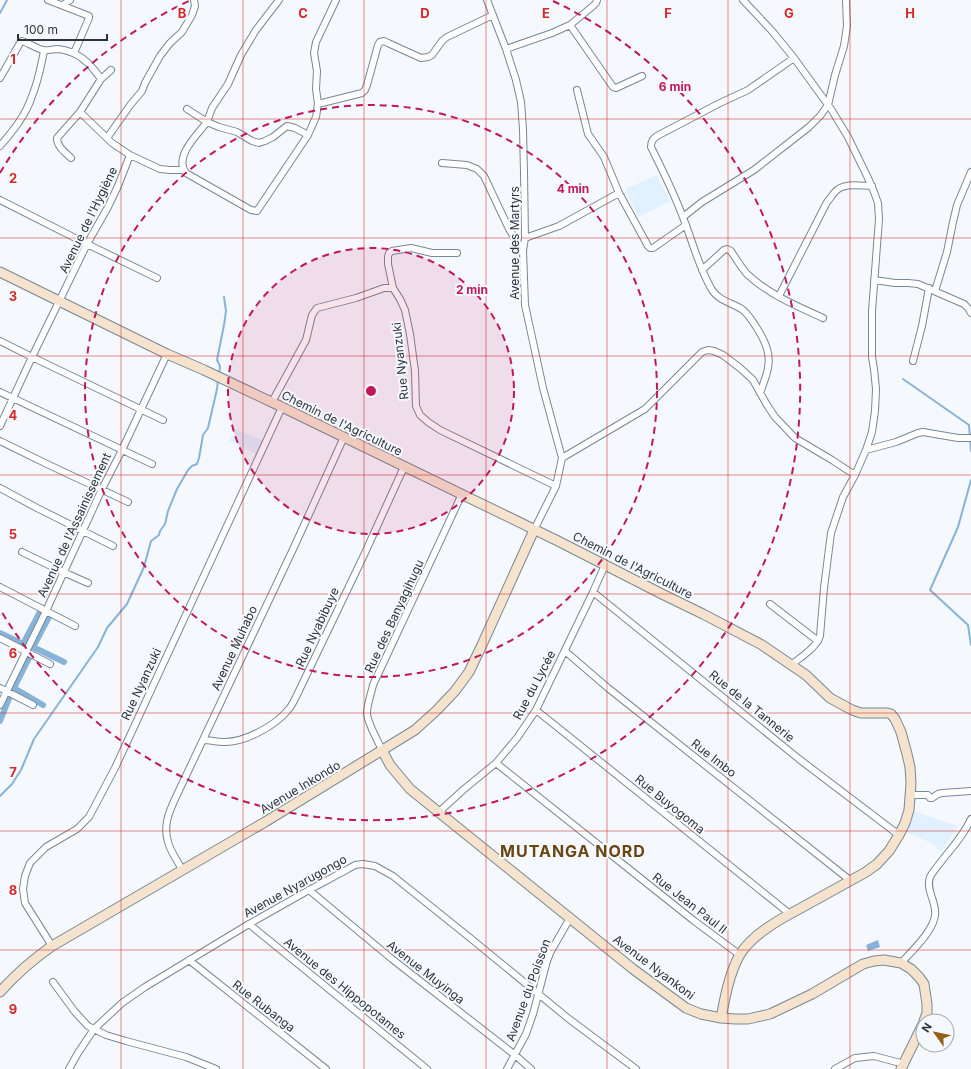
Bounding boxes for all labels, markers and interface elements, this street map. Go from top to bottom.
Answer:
text: B [178,5,187,21]
text: C [298,5,308,21]
text: D [420,5,430,21]
text: E [542,5,550,21]
text: F [664,5,672,21]
text: G [784,5,794,21]
text: H [905,5,915,21]
scale bar [18,16,107,42]
text: 100 m [24,22,58,37]
text: 1 [10,51,16,67]
text: 6 min [659,79,691,94]
street label: Avenue de l'Hygiène [56,164,120,276]
text: 2 [9,170,17,186]
text: 4 min [557,181,589,196]
street label: Avenue des Martyrs [507,186,522,300]
text: 2 min [456,282,488,297]
text: 3 [9,288,17,304]
street label: Rue Nyanzuki [388,321,412,401]
centre of rings [364,384,378,398]
street label: Chemin de l'Agriculture [279,387,405,459]
text: 4 [9,407,18,423]
street label: Avenue de l'Assainissement [34,450,114,600]
text: 5 [9,526,17,542]
street label: Chemin de l'Agriculture [571,528,695,602]
street label: Rue des Banyagihugu [361,557,427,675]
street label: Rue Nyabibuye [292,585,342,669]
street label: Avenue Muhabo [208,603,260,693]
text: 6 [9,645,17,661]
street label: Rue Nyanzuki [118,645,164,723]
street label: Rue du Lycée [509,648,559,722]
street label: Rue de la Tannerie [706,667,798,745]
street label: Rue Imbo [688,736,740,780]
street label: Avenue Inkondo [257,757,343,817]
text: 7 [9,764,17,780]
street label: Rue Buyogoma [632,771,708,837]
district label: MUTANGA NORD [500,841,646,861]
street label: Avenue Nyarugongo [241,851,349,921]
street label: Rue Jean Paul II [650,869,730,937]
text: 8 [9,882,17,898]
street label: Avenue Nyankoni [610,931,698,1003]
street label: Avenue des Hippopotames [281,934,409,1042]
street label: Avenue Muyinga [384,937,468,1007]
street label: Avenue du Poisson [502,937,554,1043]
street label: Rue Rubanga [230,977,298,1035]
text: 9 [9,1001,17,1017]
north arrow [915,1013,955,1053]
text: N [918,1020,935,1035]

